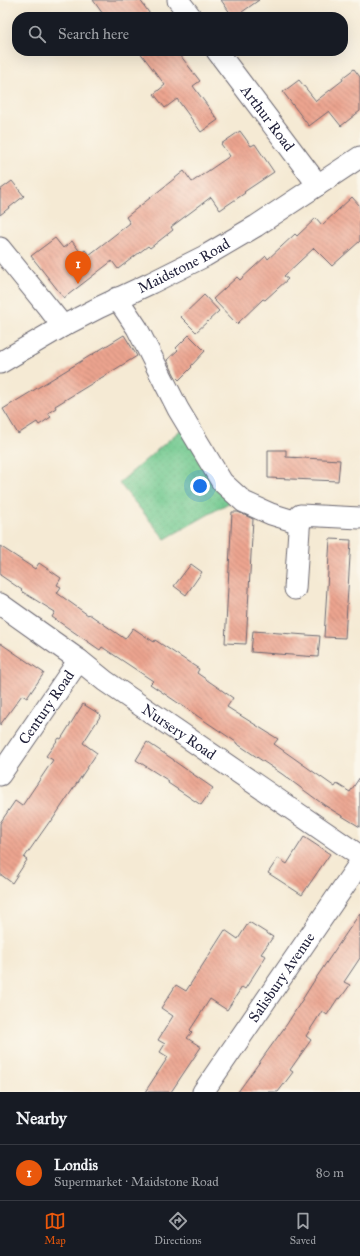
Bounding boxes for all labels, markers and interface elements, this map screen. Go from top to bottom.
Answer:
search box [12,12,348,56]
icon: search [26,23,48,45]
text: Search here [58,25,129,43]
street label: Arthur Road [236,81,299,155]
street label: Maidstone Road [135,234,234,297]
pin: 1 [65,251,91,284]
your location [190,476,210,496]
street label: Century Road [15,667,78,748]
street label: Nursery Road [139,700,220,764]
street label: Salisbury Avenue [245,929,319,1026]
text: Nearby [16,1108,67,1129]
text: Londis [54,1156,98,1174]
text: 1 [26,1165,32,1181]
text: 80 m [316,1165,344,1181]
text: Supermarket · Maidstone Road [54,1174,219,1190]
tab: Map [44,1210,66,1247]
tab: Directions [154,1210,202,1247]
tab: Saved [290,1210,316,1247]

